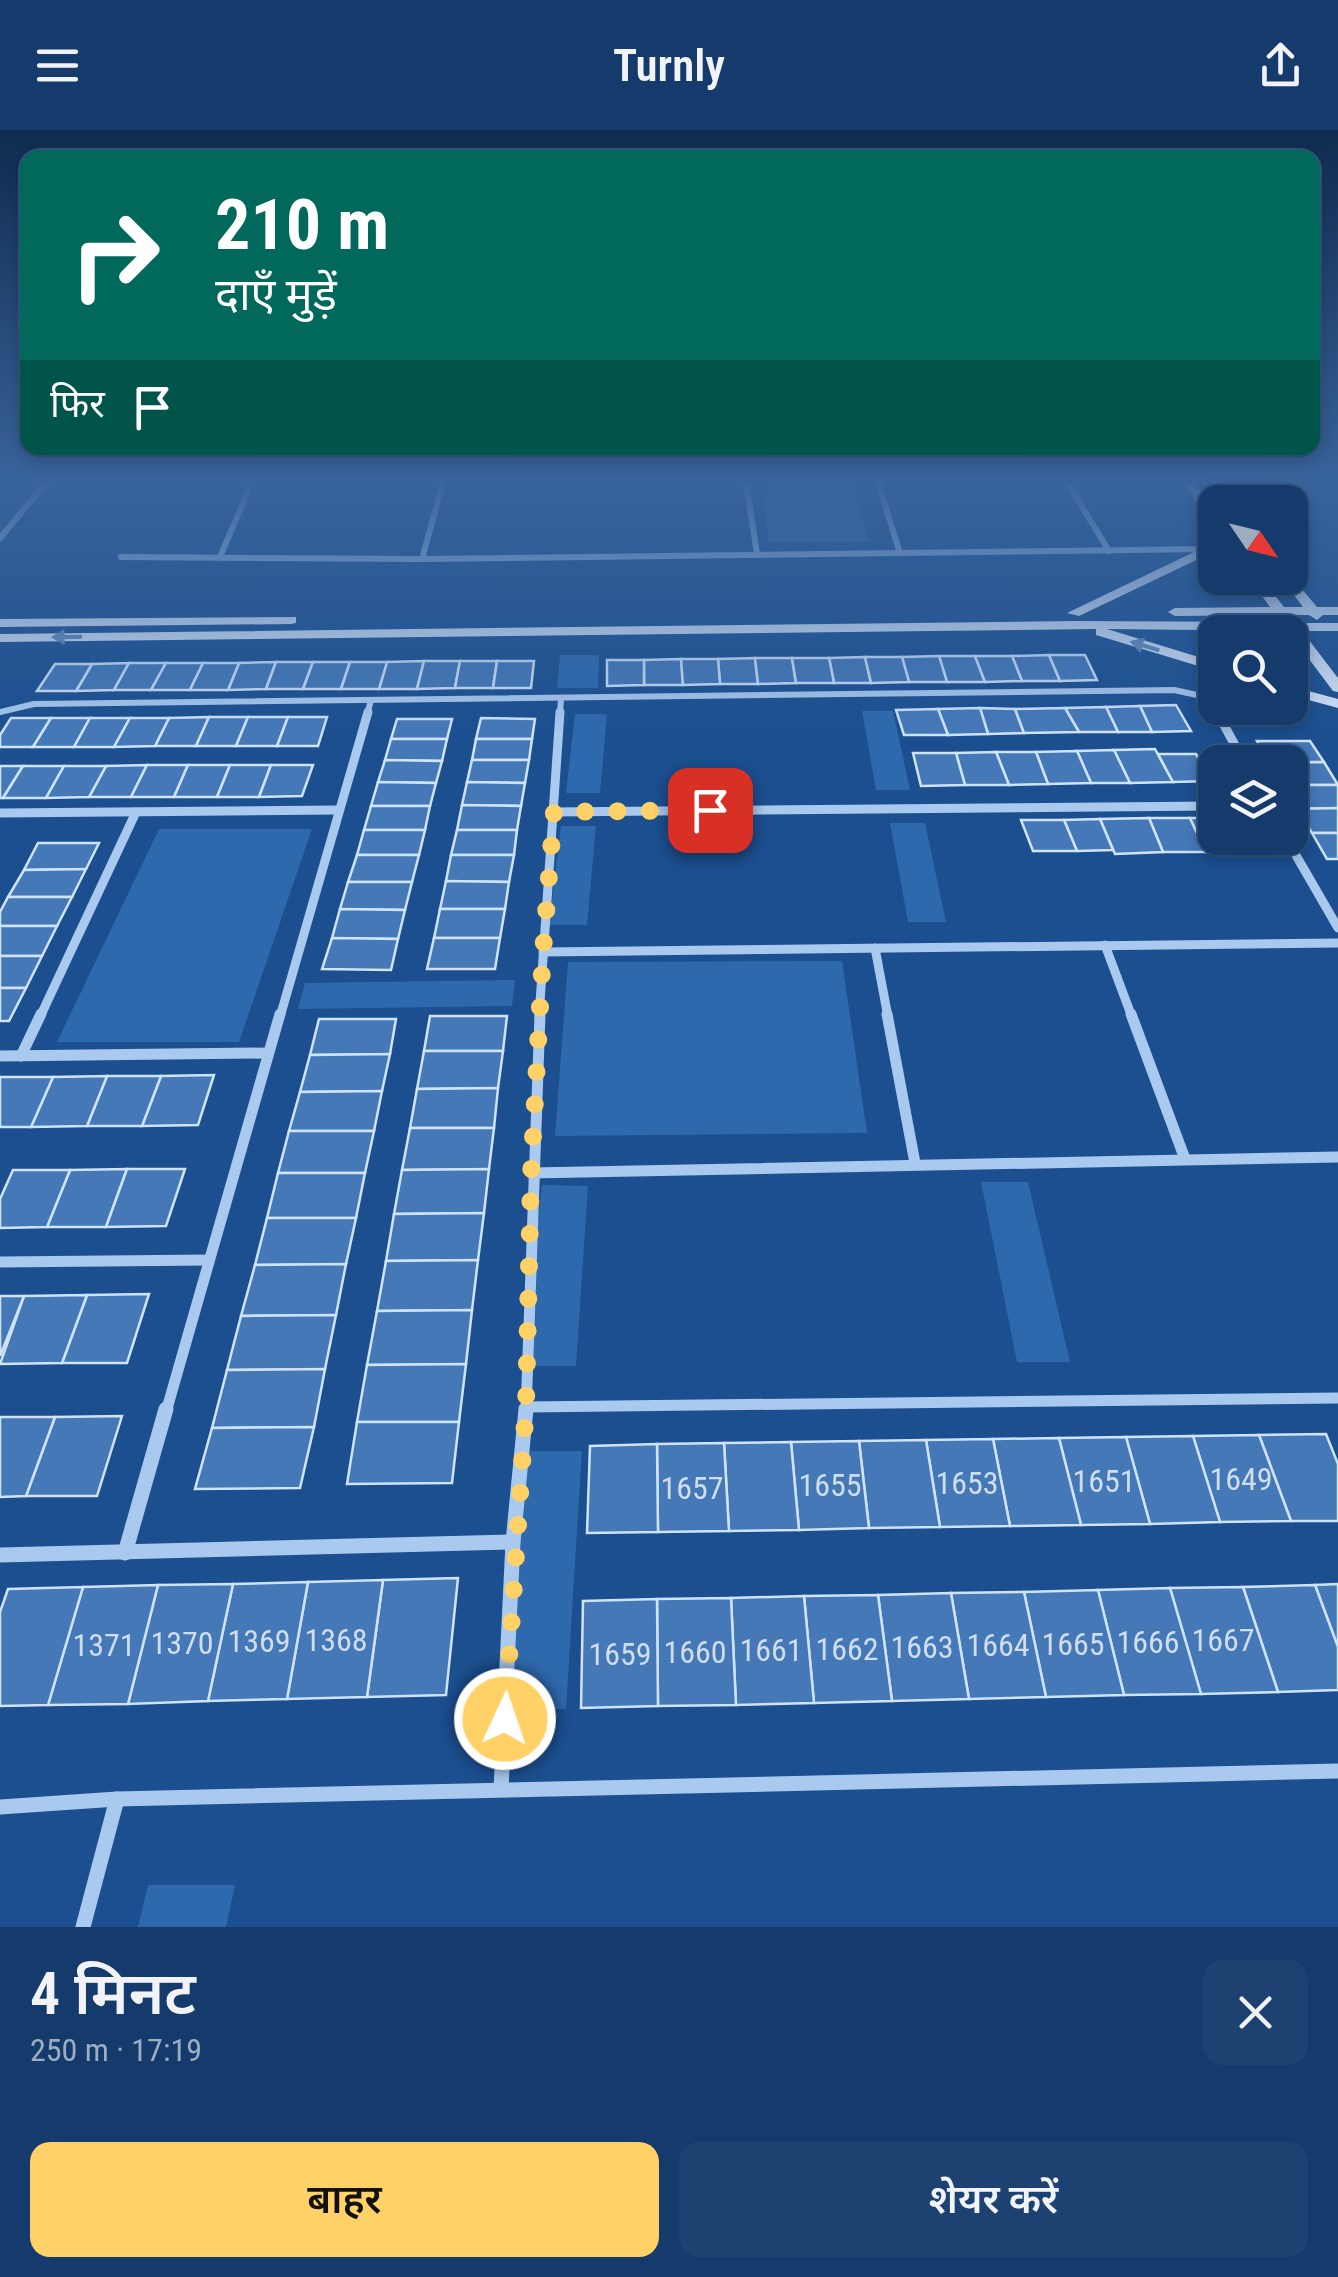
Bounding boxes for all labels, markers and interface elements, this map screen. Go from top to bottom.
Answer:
icon: menu [30,38,85,93]
icon: share [1253,38,1308,93]
text: Turnly [613,39,725,92]
text: 210 m [215,184,389,266]
icon: right [50,190,180,320]
text: दाएँ मुड़ें [215,268,337,321]
icon: arrive [125,380,180,435]
text: फिर [50,382,105,426]
north arrow [1198,485,1308,595]
map controls [1198,485,1308,855]
button: search [1198,615,1308,725]
one-way arrow [51,629,83,645]
one-way arrow [1129,638,1160,653]
button: layers [1198,745,1308,855]
pin [668,768,753,853]
icon: arrive [683,783,738,838]
house number: 1649 [1209,1460,1273,1498]
house number: 1651 [1072,1462,1136,1500]
house number: 1653 [935,1464,999,1502]
house number: 1655 [798,1466,862,1504]
house number: 1657 [660,1469,724,1507]
house number: 1368 [304,1621,368,1659]
house number: 1667 [1191,1621,1255,1659]
house number: 1369 [227,1622,291,1660]
house number: 1666 [1116,1623,1180,1661]
house number: 1370 [150,1624,214,1662]
house number: 1665 [1041,1625,1105,1663]
house number: 1371 [72,1626,136,1664]
house number: 1664 [966,1626,1030,1664]
house number: 1663 [890,1628,954,1666]
house number: 1662 [815,1630,879,1668]
house number: 1661 [739,1631,803,1669]
house number: 1660 [663,1633,727,1671]
house number: 1659 [588,1635,652,1673]
position arrow [453,1667,557,1771]
text: 4 मिनट [30,1958,196,2029]
button: close [1203,1960,1308,2065]
text: 250 m · 17:19 [30,2031,202,2069]
button: बाहर [30,2142,659,2257]
button: शेयर करें [679,2142,1308,2257]

